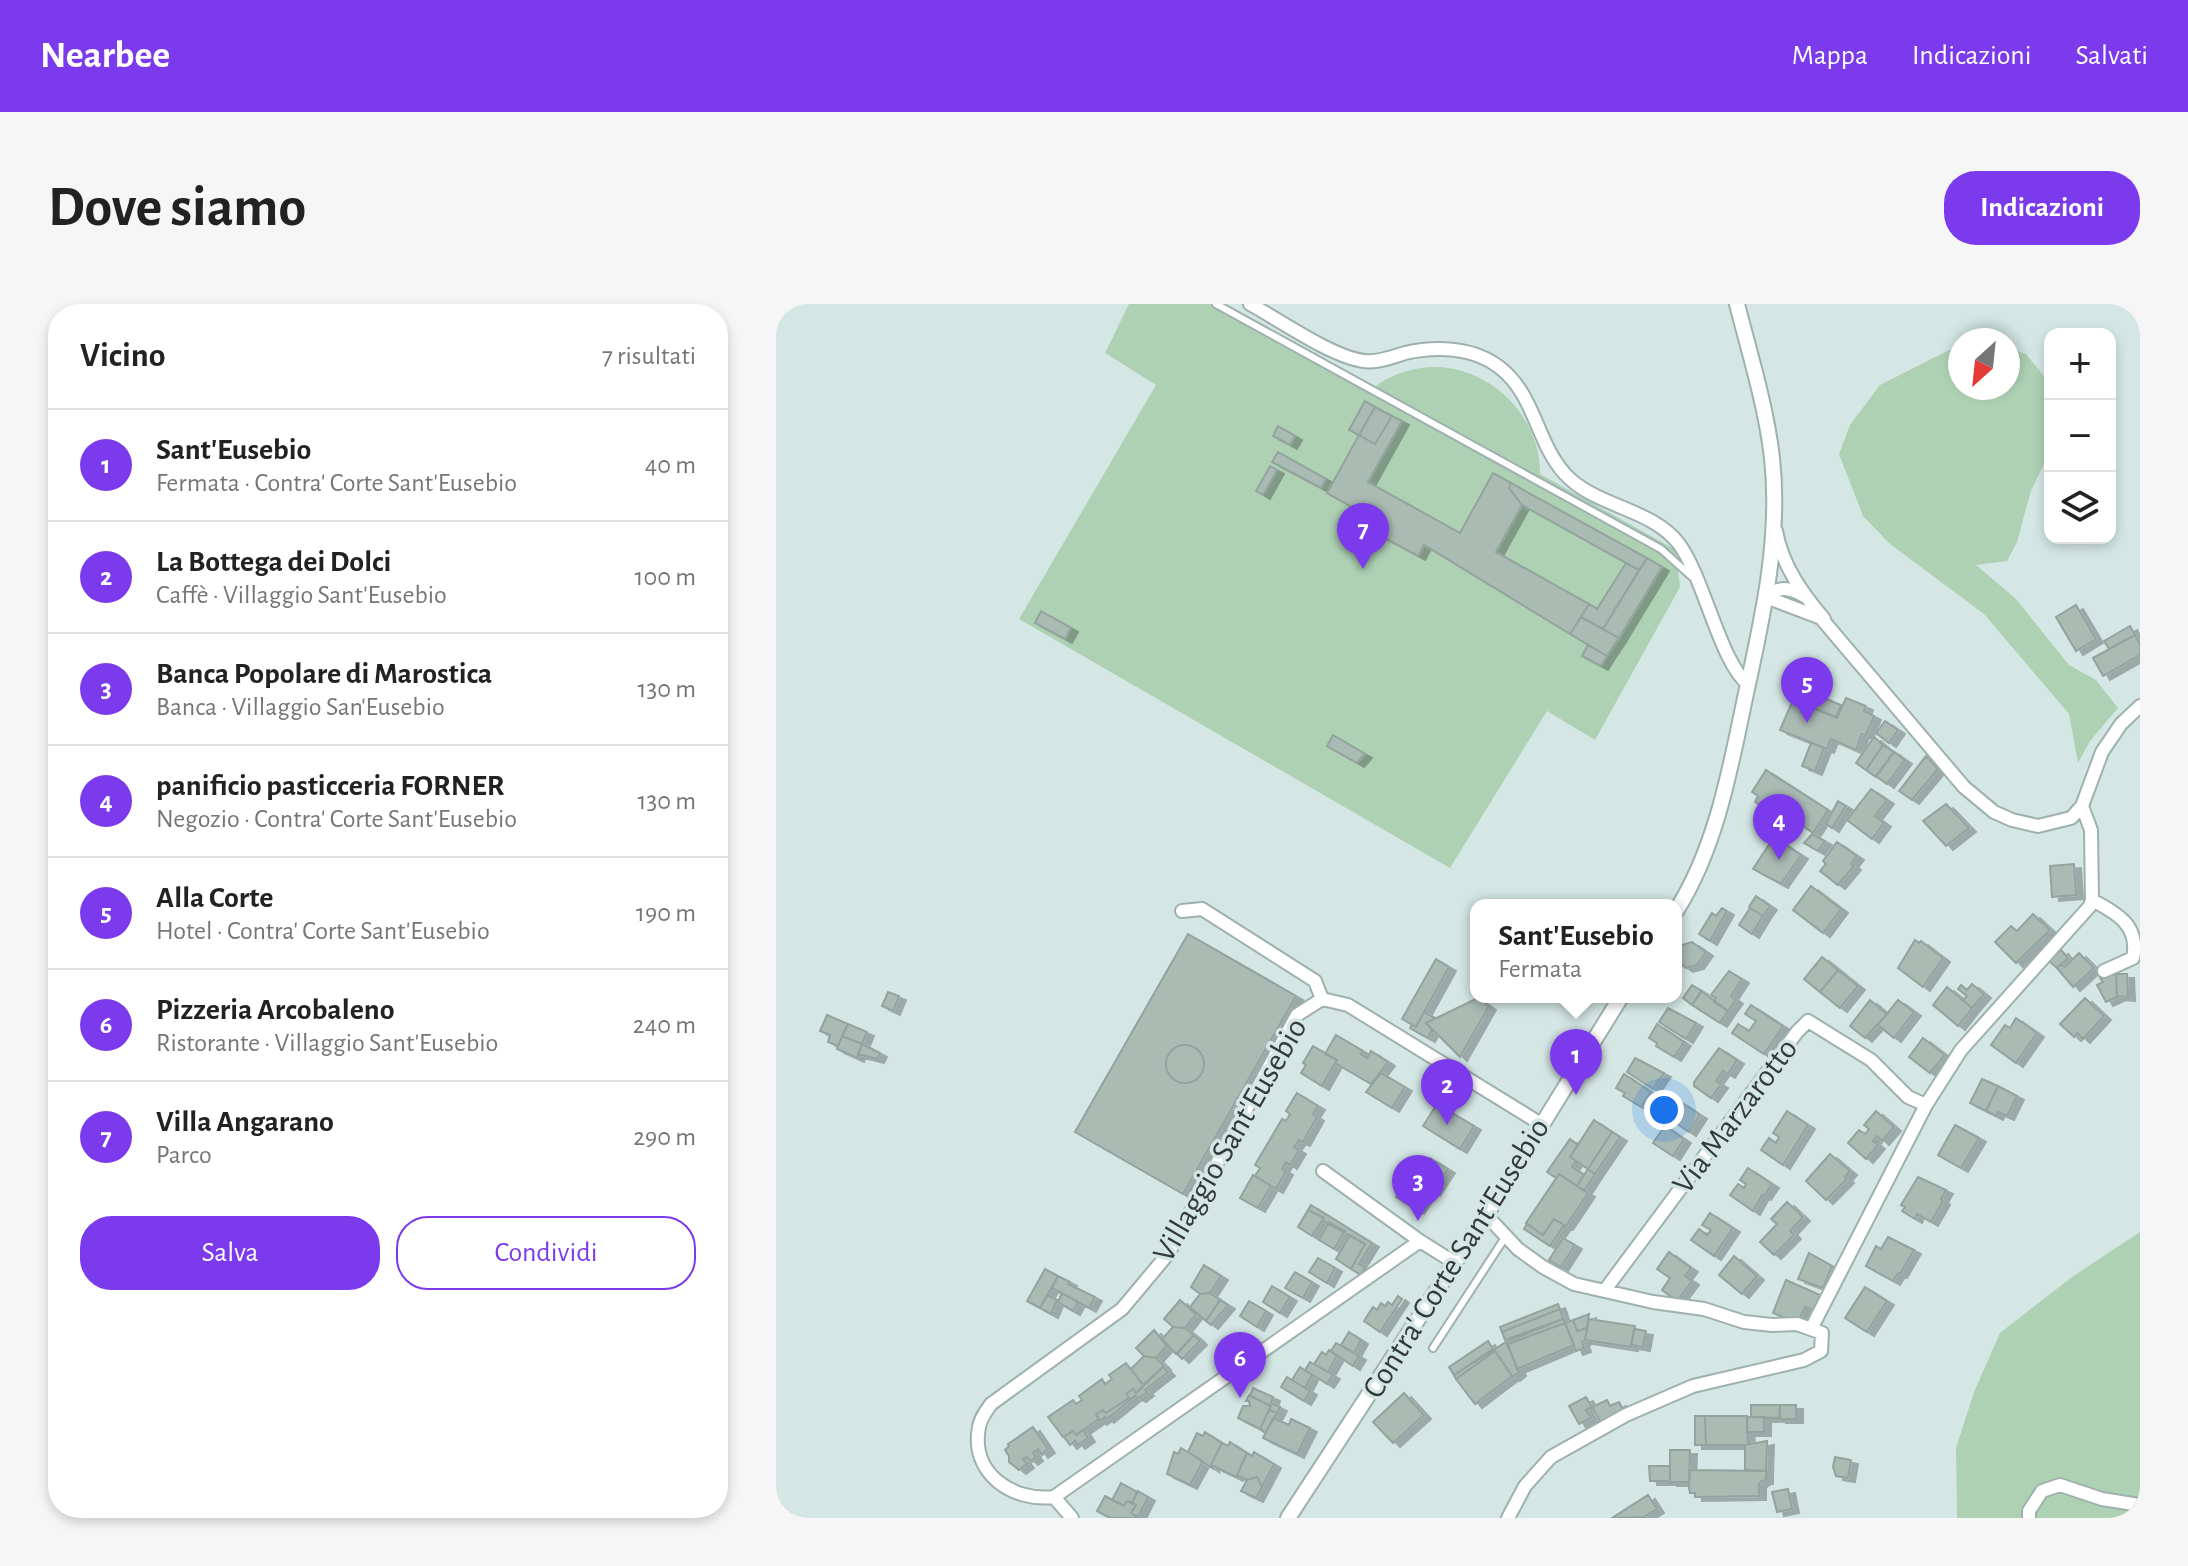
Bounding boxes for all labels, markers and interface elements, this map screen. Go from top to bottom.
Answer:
text: Nearbee [40,37,170,75]
text: Mappa [1792,42,1868,70]
text: Indicazioni [1912,42,2031,70]
text: Salvati [2075,42,2148,70]
button: Indicazioni [1944,171,2140,245]
text: Dove siamo [48,180,306,236]
north arrow [1948,328,2020,400]
map controls [2044,328,2116,544]
button: + [2044,328,2116,400]
text: Vicino [80,339,166,373]
text: 7 risultati [602,343,696,369]
button: − [2044,400,2116,472]
text: Sant'Eusebio [156,435,311,465]
text: 1 [101,452,111,478]
text: 40 m [645,452,696,478]
text: Fermata · Contra' Corte Sant'Eusebio [156,470,517,496]
button: layers [2044,472,2116,544]
pin: 7 [1337,503,1389,569]
text: La Bottega dei Dolci [156,547,391,577]
text: 2 [100,564,112,590]
text: 100 m [635,564,696,590]
text: Caffè · Villaggio Sant'Eusebio [156,582,447,608]
pin: 5 [1781,657,1833,723]
text: Banca Popolare di Marostica [156,659,492,689]
text: 3 [100,676,112,702]
text: 130 m [638,676,696,702]
text: Banca · Villaggio San'Eusebio [156,694,445,720]
text: panificio pasticceria FORNER [156,771,505,801]
text: 4 [99,788,113,814]
text: 130 m [638,788,696,814]
pin: 4 [1753,794,1805,860]
text: Negozio · Contra' Corte Sant'Eusebio [156,806,517,832]
text: Alla Corte [156,883,273,913]
popup [1470,899,1682,1003]
text: 5 [100,900,112,926]
text: 190 m [636,900,696,926]
text: Hotel · Contra' Corte Sant'Eusebio [156,918,490,944]
text: Sant'Eusebio [1498,921,1654,951]
text: Fermata [1498,956,1582,982]
text: Pizzeria Arcobaleno [156,995,395,1025]
text: 6 [100,1012,112,1038]
text: 240 m [633,1012,696,1038]
street label: Villaggio Sant'Eusebio [1147,1013,1313,1267]
pin: 1 [1550,1029,1602,1095]
text: Ristorante · Villaggio Sant'Eusebio [156,1030,498,1056]
street label: Via Marzarotto [1667,1033,1803,1199]
pin: 2 [1421,1059,1473,1125]
your location [1644,1090,1684,1130]
text: Villa Angarano [156,1107,334,1137]
street label: Contra' Corte Sant'Eusebio [1357,1112,1555,1404]
text: 7 [100,1124,112,1150]
text: 290 m [633,1124,696,1150]
text: Parco [156,1142,212,1168]
pin: 3 [1392,1155,1444,1221]
button: Salva [80,1216,380,1290]
button: Condividi [396,1216,696,1290]
pin: 6 [1214,1332,1266,1398]

